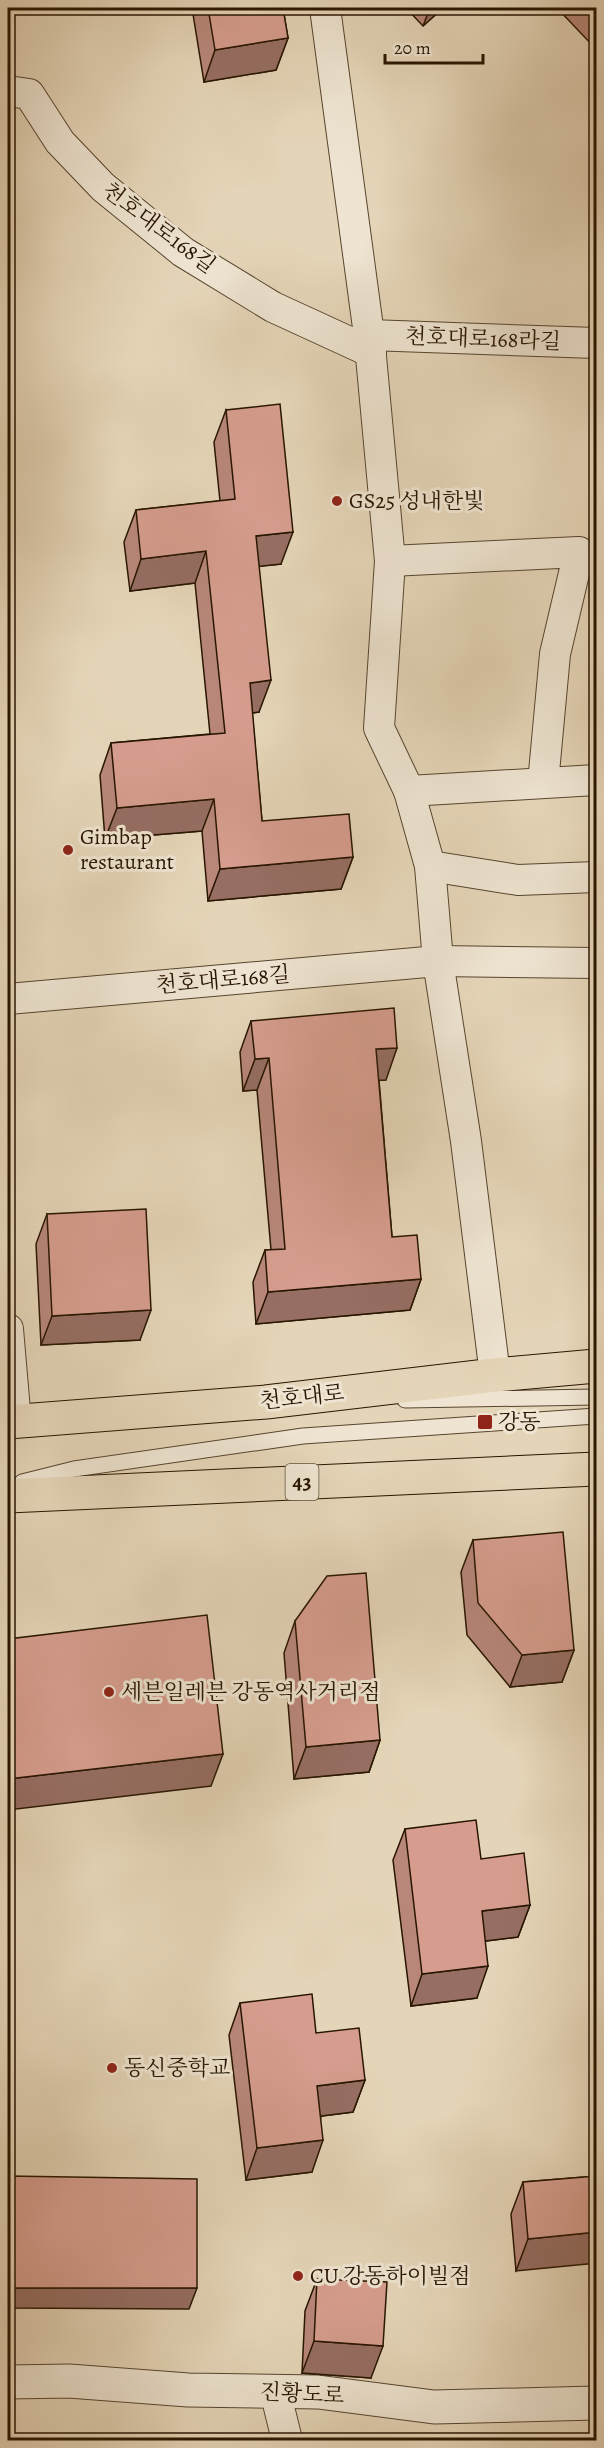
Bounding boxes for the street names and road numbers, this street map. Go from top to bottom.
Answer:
street label: 천호대로168길 [96,176,222,280]
street label: 천호대로168라길 [405,321,561,357]
street label: 천호대로168길 [155,959,291,1001]
street label: 천호대로 [258,1378,346,1416]
road number: 43 [286,1464,318,1500]
street label: 진황도로 [259,2377,345,2411]

